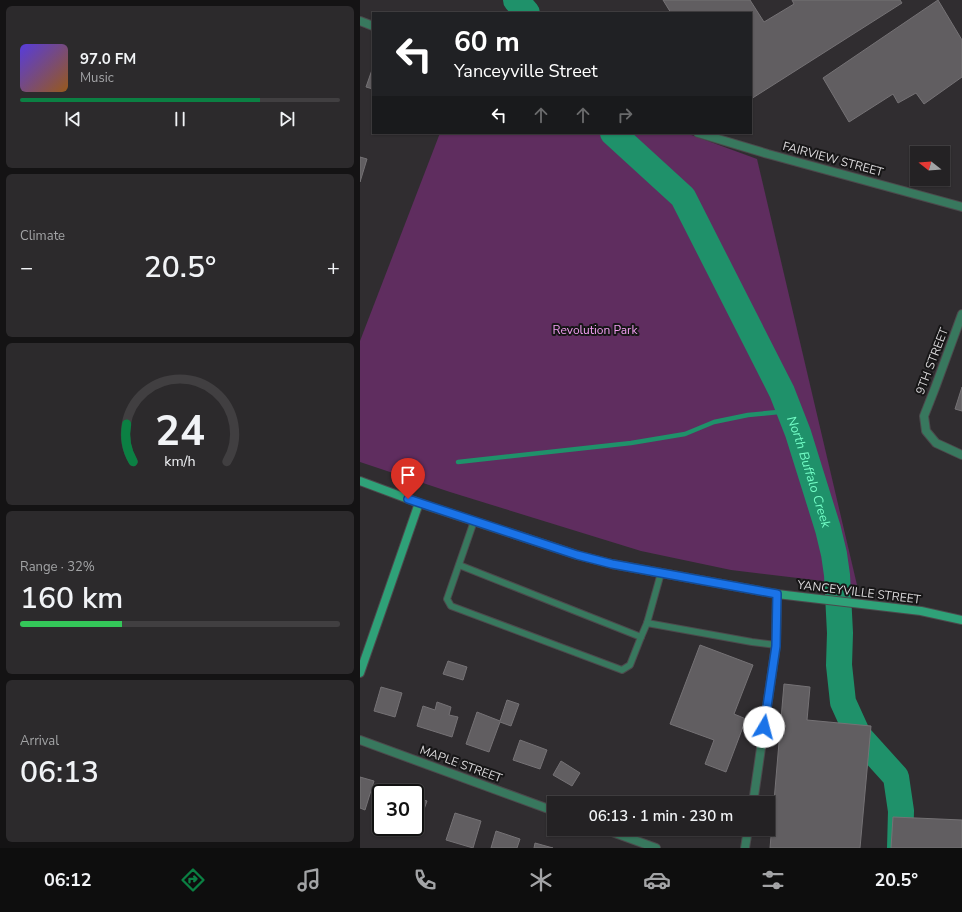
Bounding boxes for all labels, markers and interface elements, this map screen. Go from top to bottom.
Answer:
text: 60 m [454,23,520,61]
icon: left [388,28,440,80]
text: 97.0 FM [80,49,136,69]
text: Yanceyville Street [454,59,598,83]
text: Music [80,69,114,87]
icon: left [488,104,510,126]
icon: ahead [530,104,552,126]
icon: ahead [572,104,594,126]
icon: right [614,104,636,126]
icon: previous [62,108,84,130]
icon: pause [169,108,191,130]
icon: next [276,108,298,130]
street label: FAIRVIEW STREET [781,138,886,180]
north arrow [910,146,950,186]
map controls [910,146,950,186]
text: Climate [20,227,65,245]
text: 20.5° [144,247,216,288]
text: − [20,253,33,283]
text: + [327,253,340,283]
park label: Revolution Park [553,322,638,338]
street label: 9TH STREET [912,325,952,397]
text: 24 [155,403,205,460]
water label: North Buffalo Creek [782,413,835,531]
text: km/h [164,452,196,471]
pin [391,458,425,499]
icon: arrive [397,464,419,486]
text: Range · 32% [20,558,95,576]
street label: YANCEYVILLE STREET [795,576,922,608]
text: 160 km [20,578,123,619]
position arrow [743,706,785,748]
text: Arrival [20,732,59,750]
street label: MAPLE STREET [418,742,505,787]
text: 06:13 [20,752,99,793]
speed limit sign: 30 [372,784,424,836]
text: 06:13 · 1 min · 230 m [589,806,733,826]
icon: directions [179,866,207,894]
icon: music [295,866,323,894]
icon: phone [411,866,439,894]
icon: climate [527,866,555,894]
icon: car [643,866,671,894]
icon: filters [759,866,787,894]
text: 06:12 [44,868,92,892]
text: 20.5° [874,868,918,892]

